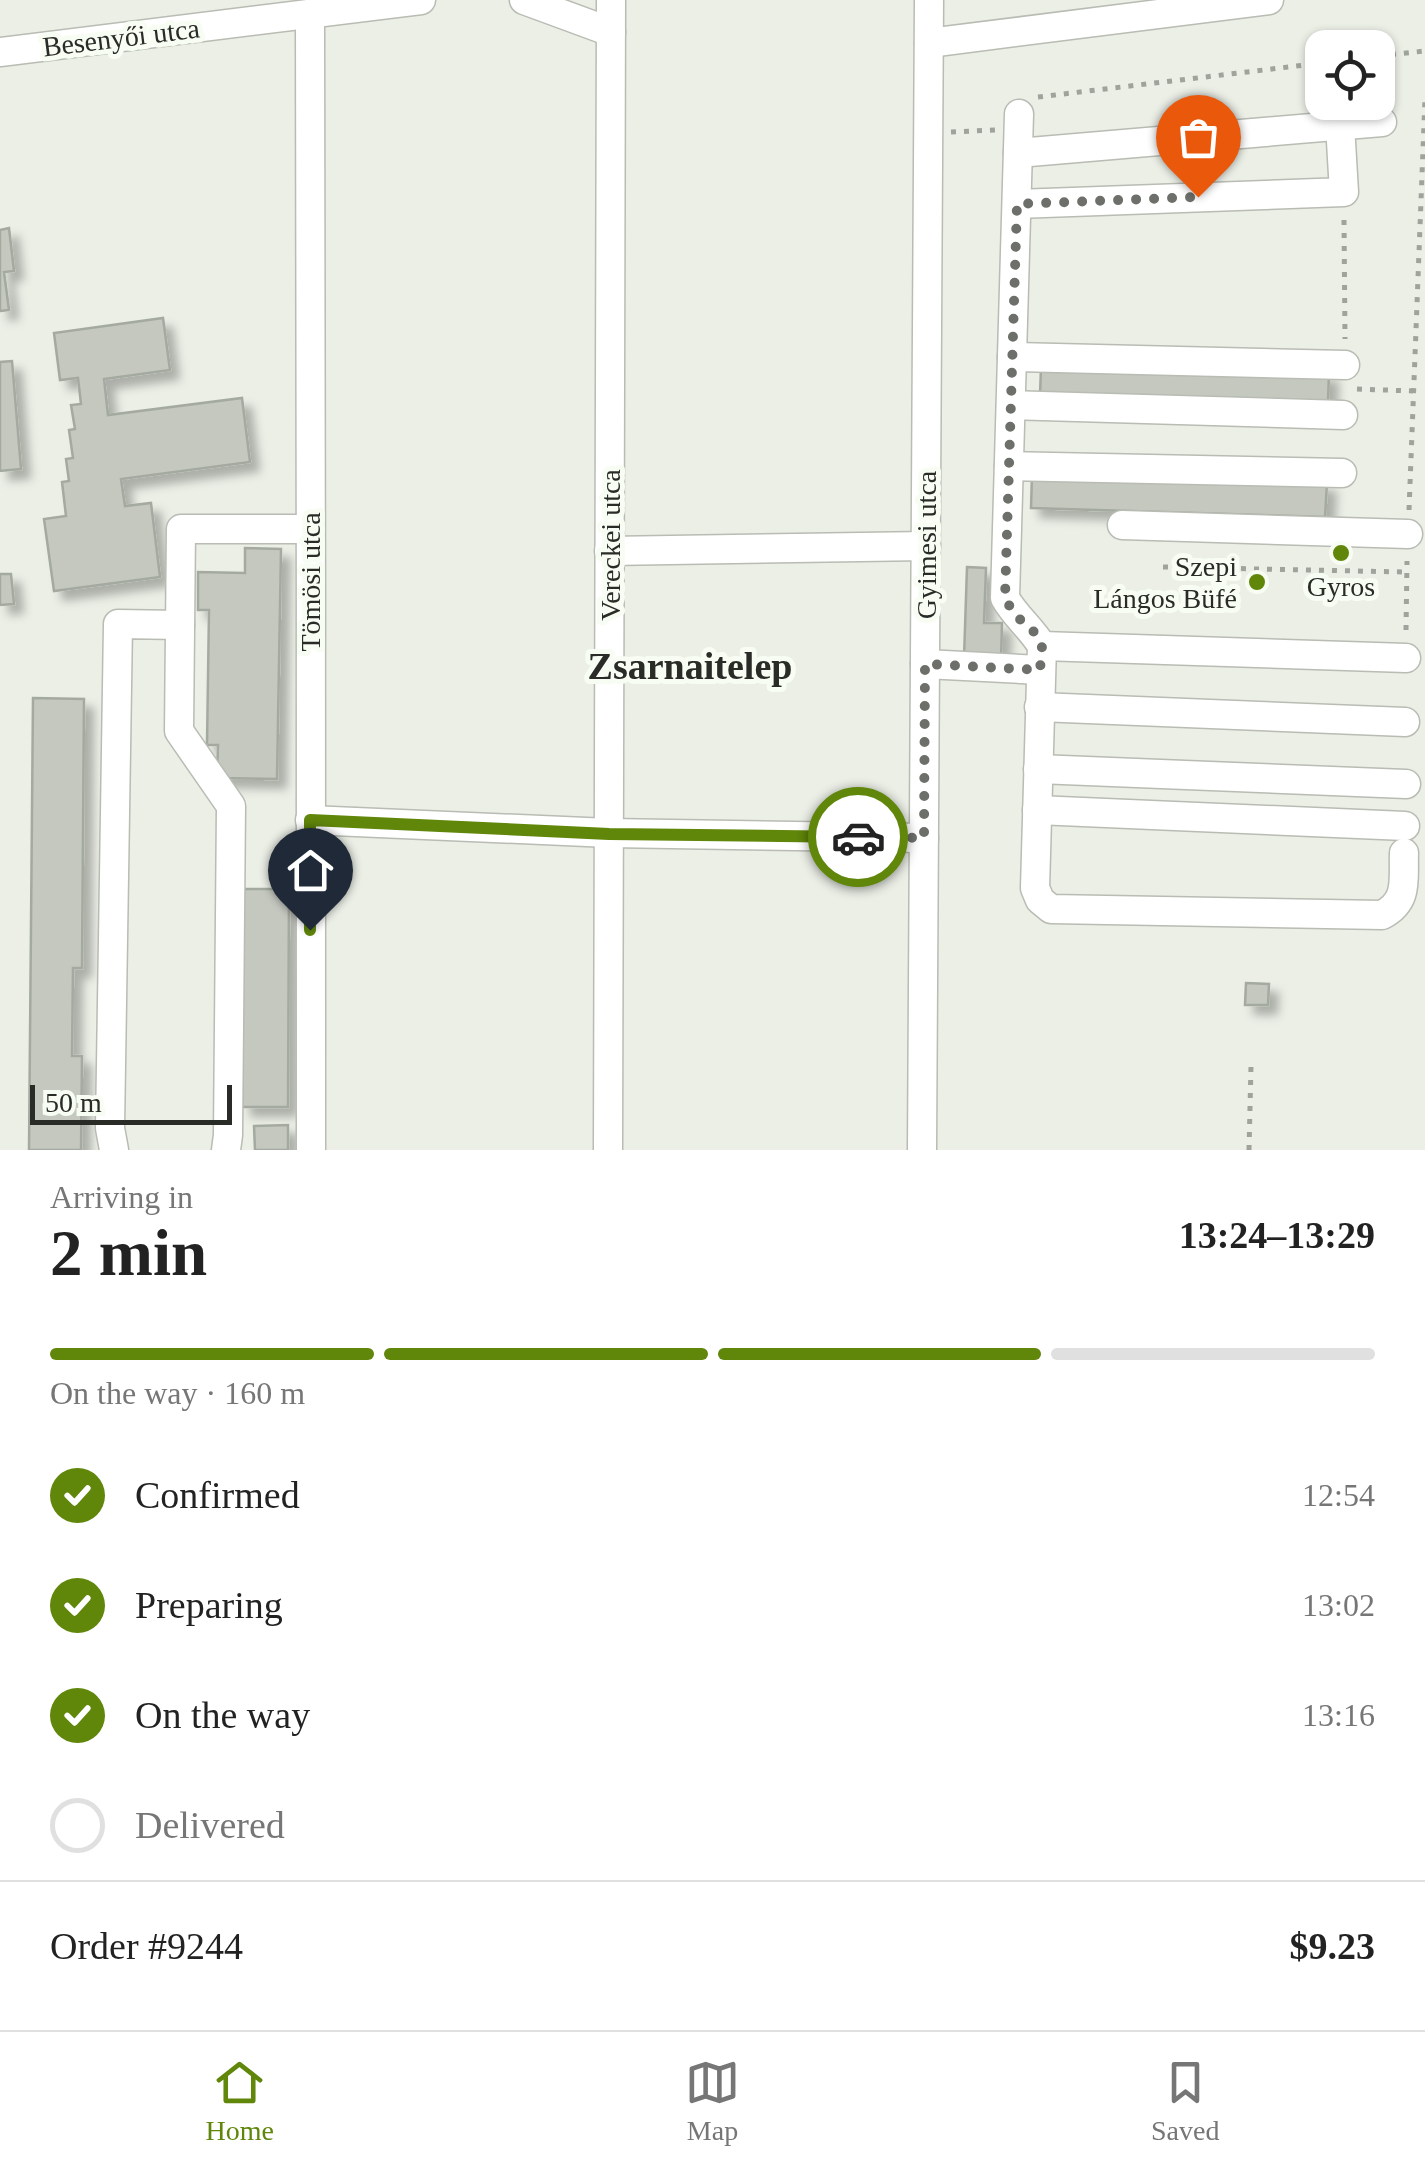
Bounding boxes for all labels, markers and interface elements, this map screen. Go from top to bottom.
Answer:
street label: Besenyői utca [41,12,202,62]
map controls [1305,30,1395,120]
button: locate [1305,30,1395,120]
pin [1156,95,1241,198]
icon: bag [1171,110,1226,165]
street label: Vereckei utca [595,469,626,621]
street label: Gyimesi utca [911,470,942,619]
street label: Tömösi utca [295,512,326,652]
marker: Gyros [1330,542,1352,564]
place label: Szepi Lángos Büfé [1093,551,1237,614]
marker: Szepi Lángos Büfé [1246,571,1268,593]
place label: Gyros [1307,571,1375,602]
district label: Zsarnaitelep [588,645,792,687]
courier [808,787,908,887]
icon: car [831,810,886,865]
pin [268,828,353,931]
icon: home [283,843,338,898]
scale bar [30,1080,232,1124]
text: 50 m [45,1087,102,1118]
text: Arriving in [50,1179,193,1215]
text: 13:24–13:29 [1179,1214,1375,1256]
text: 2 min [50,1217,207,1289]
text: On the way · 160 m [50,1375,305,1411]
icon: check [50,1468,105,1523]
text: Confirmed [135,1474,300,1516]
text: 12:54 [1302,1477,1375,1513]
icon: check [50,1578,105,1633]
text: Preparing [135,1584,283,1626]
text: 13:02 [1302,1587,1375,1623]
icon: check [50,1688,105,1743]
text: On the way [135,1694,310,1736]
text: 13:16 [1302,1697,1375,1733]
text: Delivered [135,1804,285,1846]
text: Order #9244 [50,1925,243,1967]
text: $9.23 [1290,1925,1375,1967]
tab: Home [206,2055,274,2147]
tab: Map [685,2055,740,2147]
tab: Saved [1151,2055,1219,2147]

